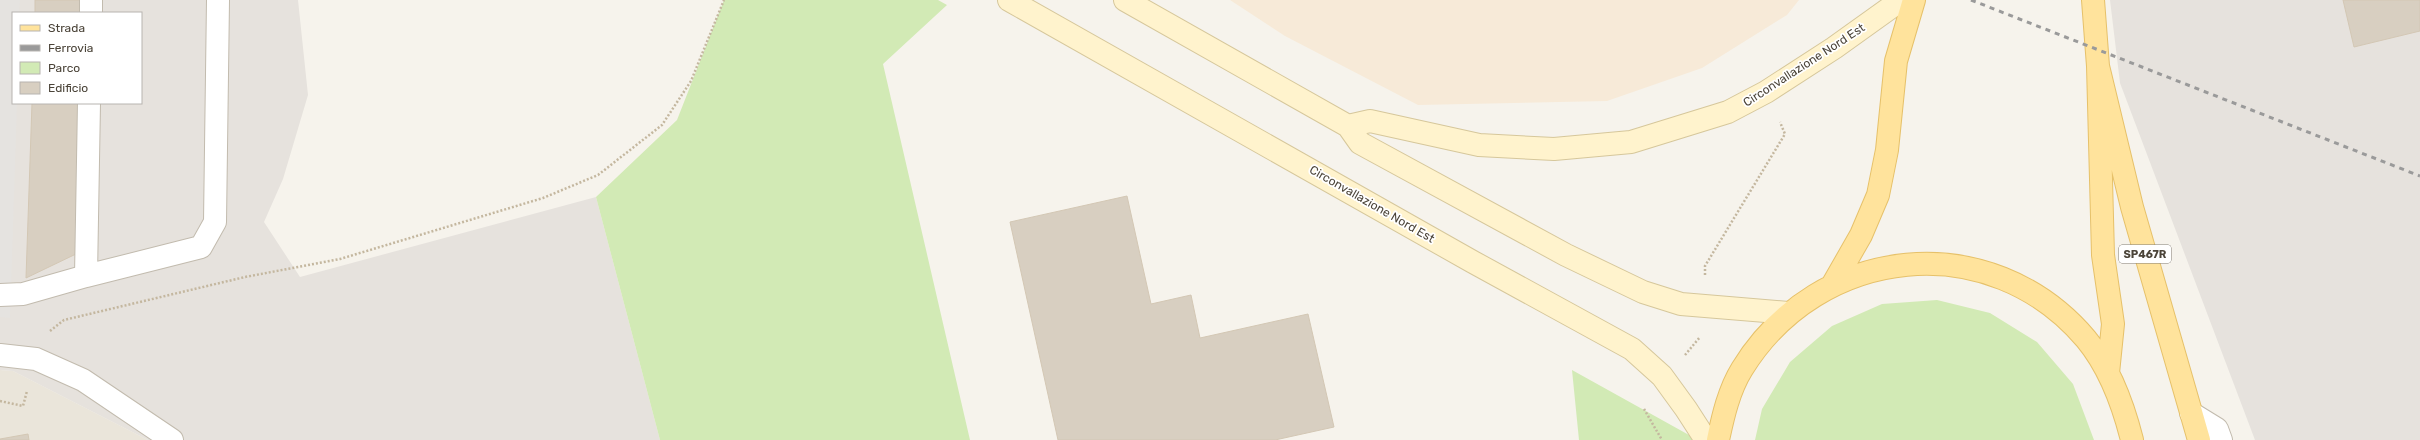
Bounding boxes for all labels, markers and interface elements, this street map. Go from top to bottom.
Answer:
legend [12,12,142,104]
street label: Circonvallazione Nord Est [1741,20,1868,110]
text: Strada [48,21,85,35]
text: Ferrovia [48,41,93,55]
text: Parco [48,61,80,75]
text: Edificio [48,81,88,95]
street label: Circonvallazione Nord Est [1307,162,1437,246]
road number: SP467R [2119,245,2171,263]

